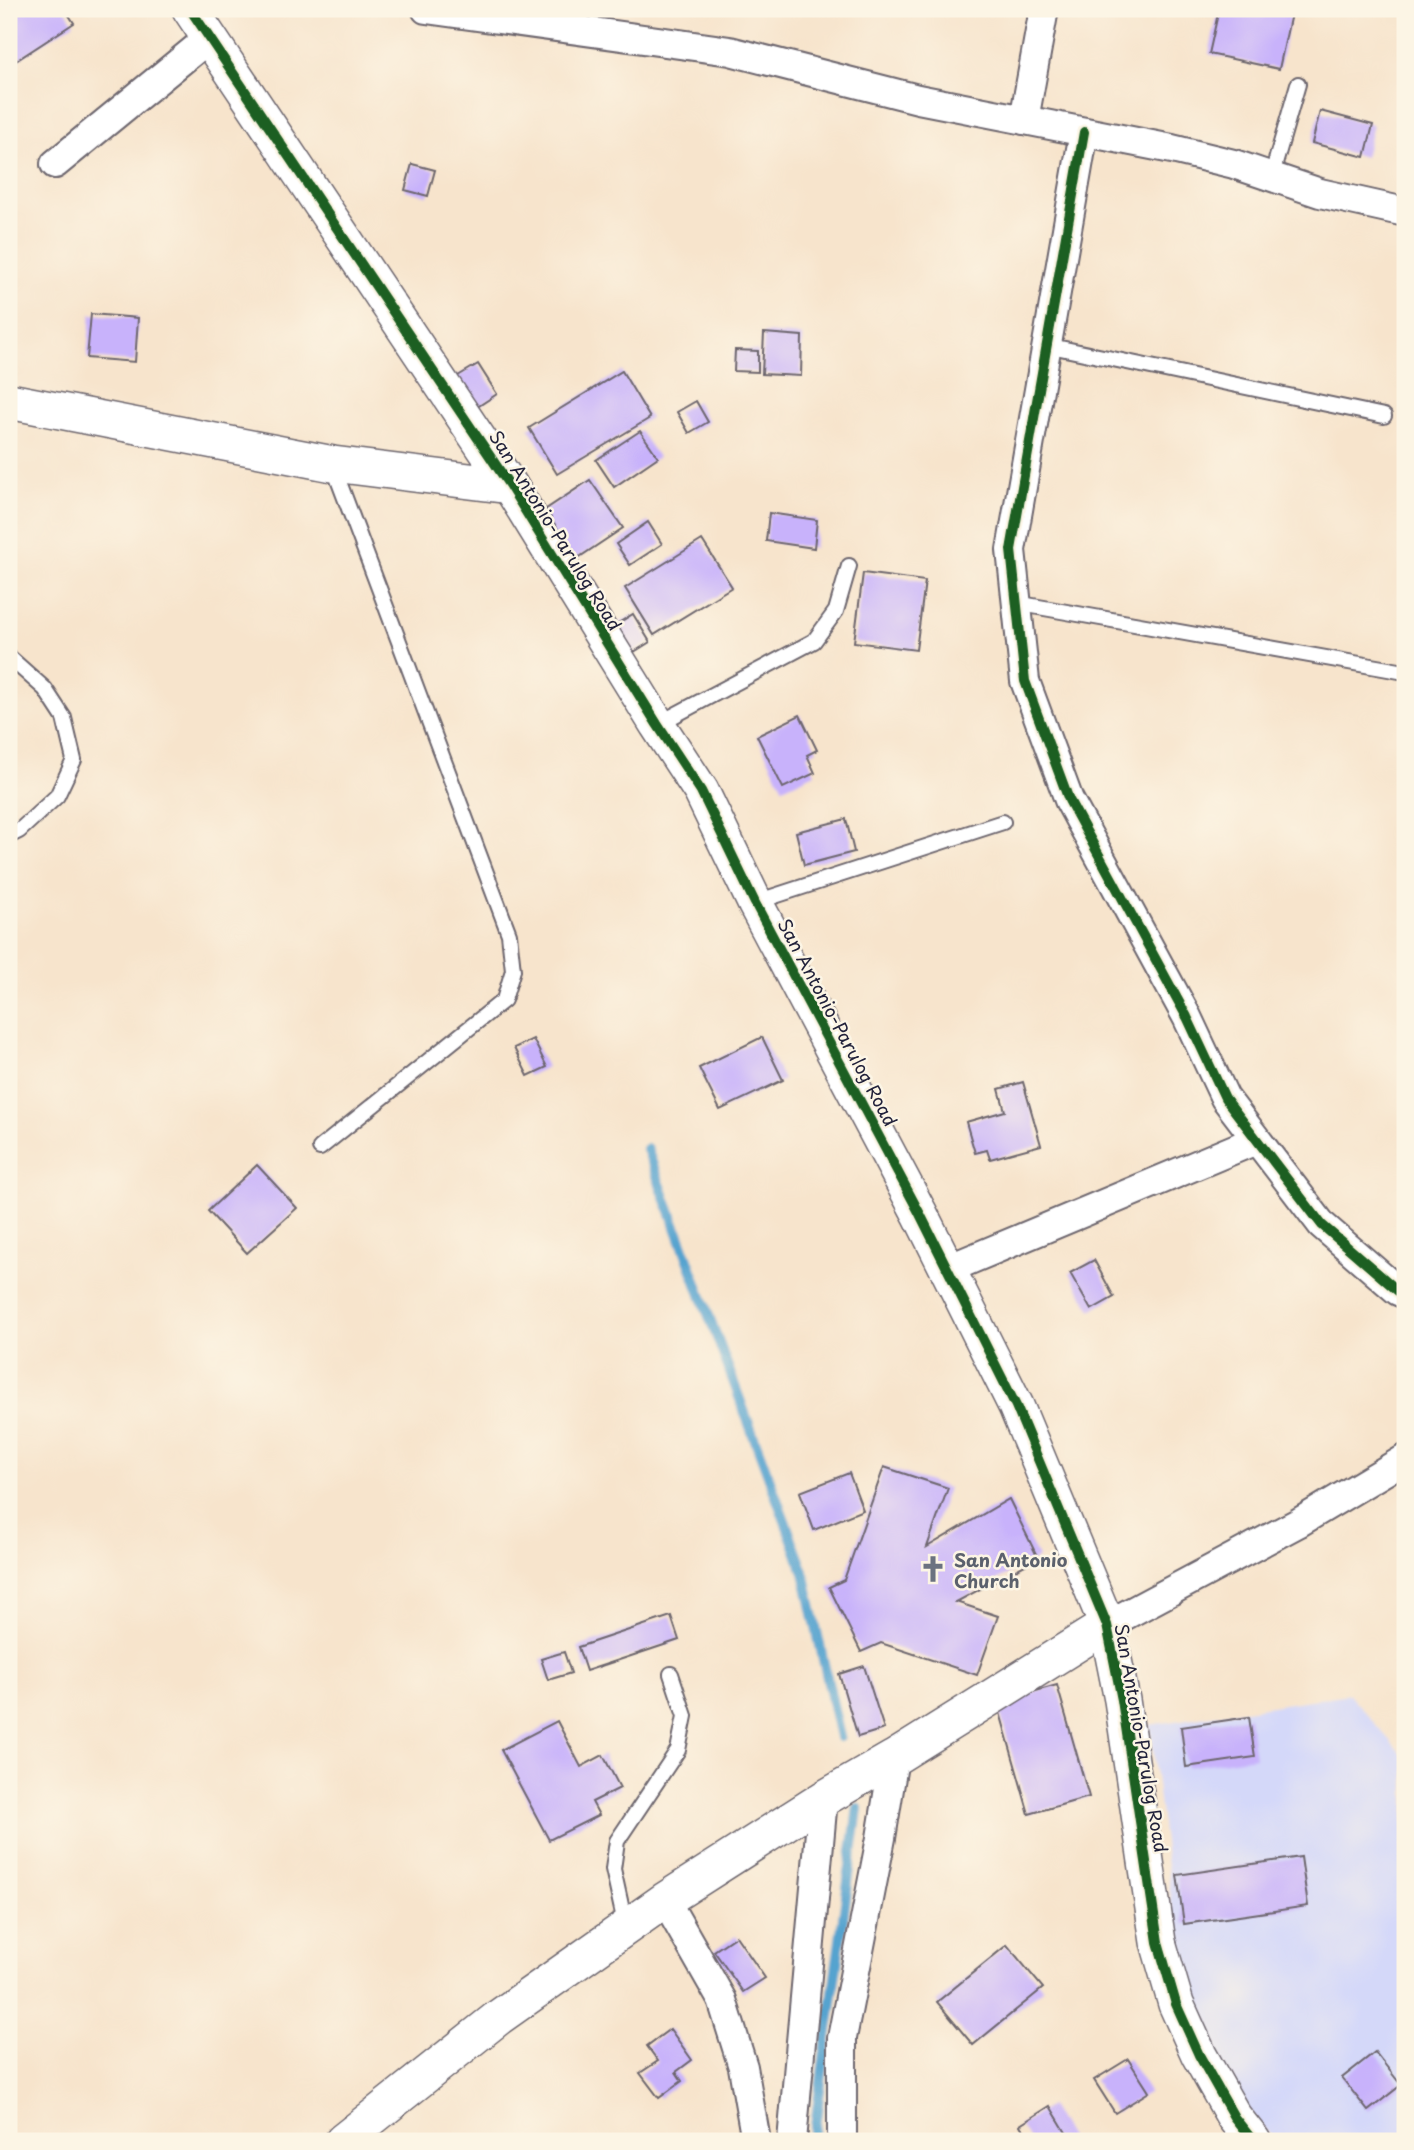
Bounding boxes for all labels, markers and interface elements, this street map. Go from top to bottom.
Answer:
street label: San Antonio-Parulog Road [483,424,629,636]
street label: San Antonio-Parulog Road [772,913,904,1131]
place label: San Antonio Church [954,1546,1068,1594]
church icon: San Antonio Church [918,1554,948,1584]
street label: San Antonio-Parulog Road [1109,1621,1175,1855]

